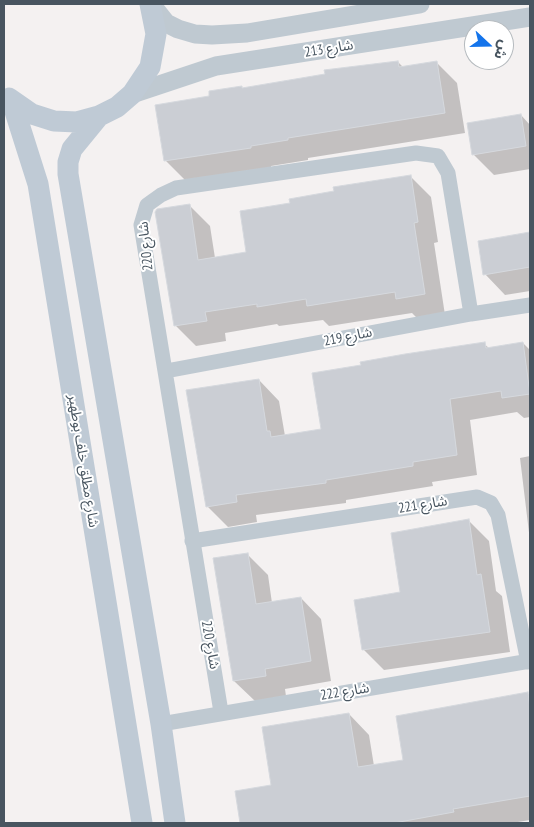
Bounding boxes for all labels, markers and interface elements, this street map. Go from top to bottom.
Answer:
north arrow [464,20,514,70]
street label: شارع 213 [303,37,355,61]
text: ش [490,38,514,62]
street label: شارع 220 [135,221,157,271]
street label: شارع 219 [322,324,374,350]
street label: شارع مطلق خلف بوطهير [64,393,102,529]
street label: شارع 221 [397,493,449,517]
street label: شارع 220 [197,619,223,671]
street label: شارع 222 [319,680,371,704]

